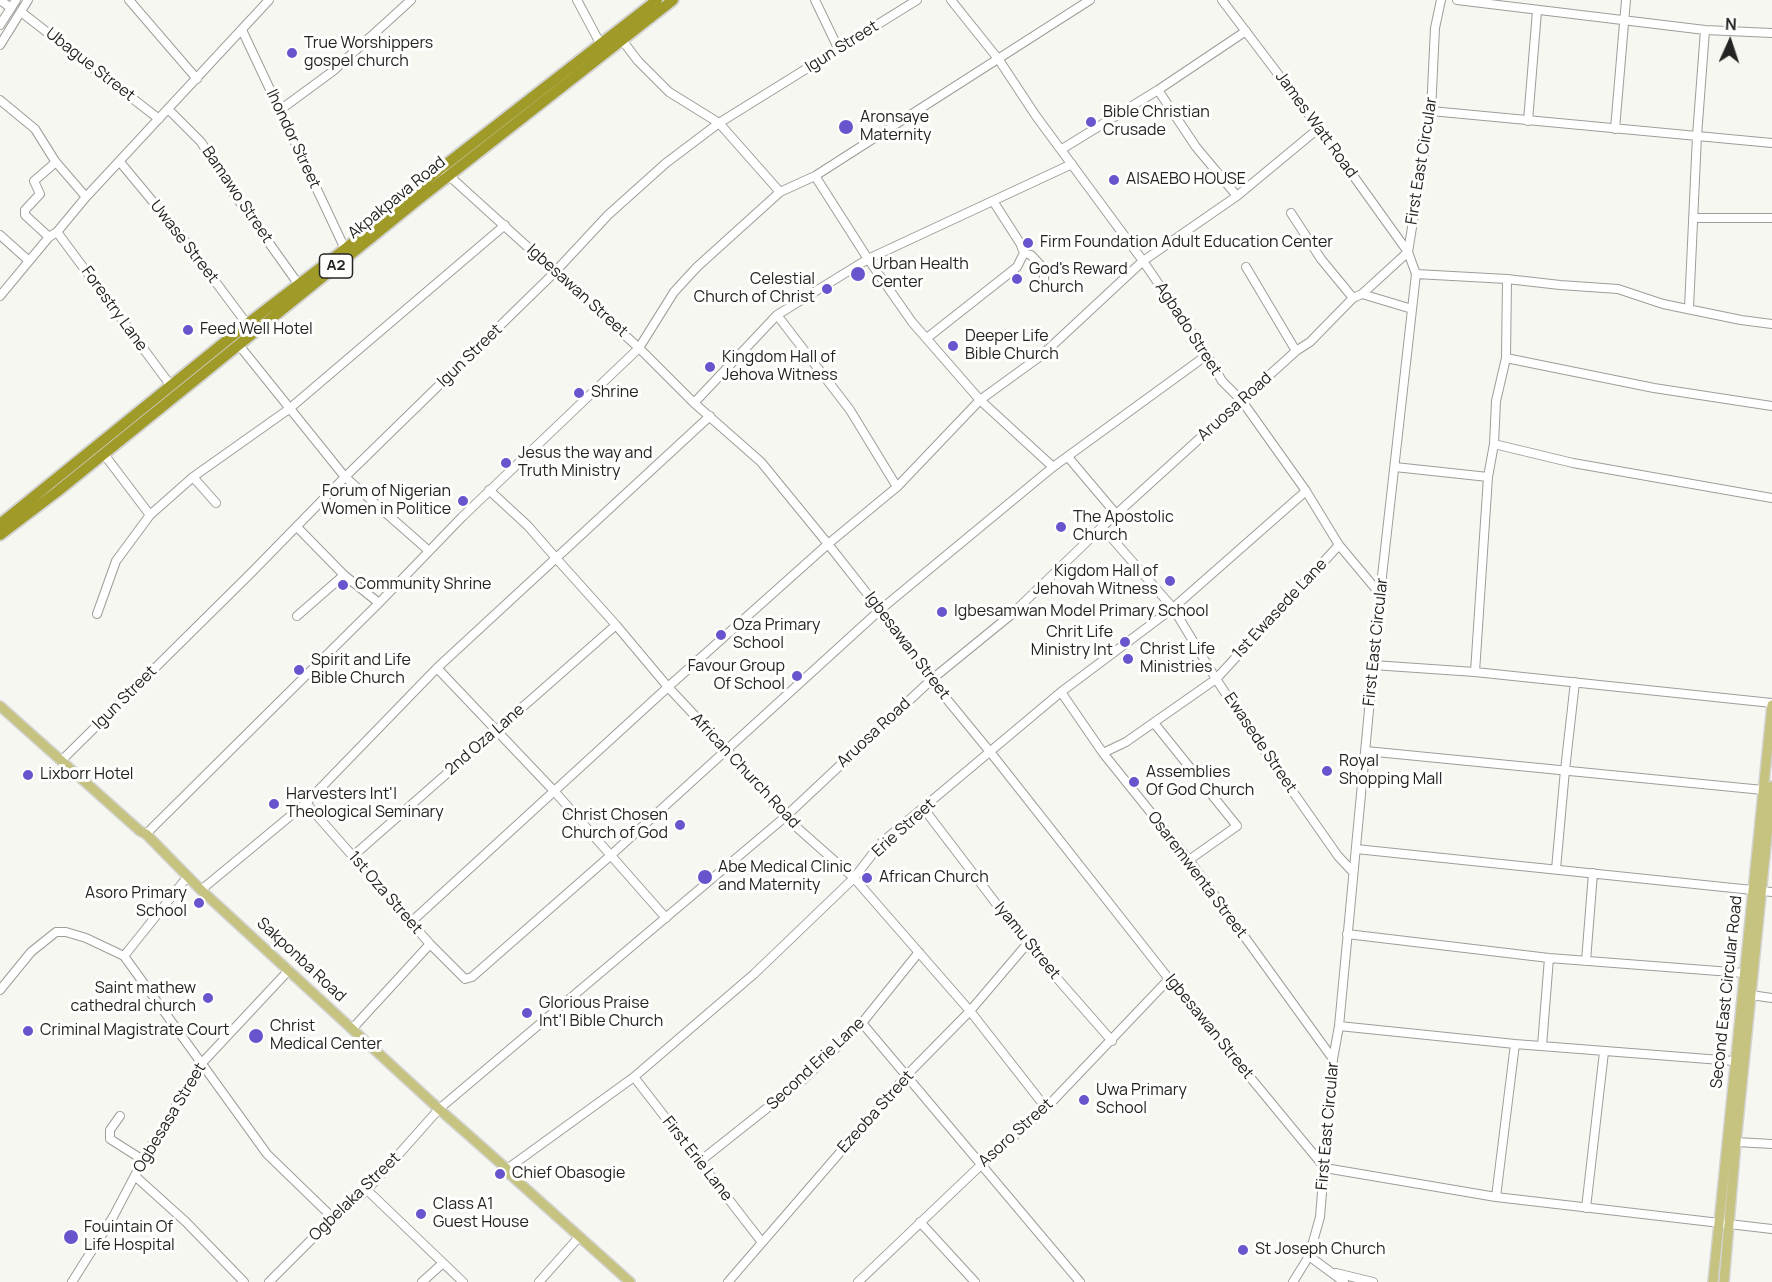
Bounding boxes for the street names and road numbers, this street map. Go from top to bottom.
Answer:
street label: Igun Street [802,17,882,77]
street label: Ubague Street [41,24,139,106]
street label: James Watt Road [1271,68,1361,182]
street label: Ihondor Street [262,86,324,192]
street label: First East Circular [1402,96,1442,226]
street label: Bamawo Street [198,143,276,247]
street label: Akpakpava Road [344,153,450,243]
street label: Uwase Street [146,197,222,287]
street label: Igbesawan Street [523,241,631,341]
road number: A2 [320,254,352,278]
street label: Forestry Lane [77,263,151,355]
street label: Agbado Street [1151,279,1225,379]
street label: Igun Street [434,320,506,392]
street label: Aruosa Road [1194,369,1276,445]
street label: 1st Ewasede Lane [1229,555,1331,663]
street label: First East Circular [1360,577,1392,707]
street label: Igbesawan Street [860,589,954,703]
street label: Igun Street [89,662,161,734]
street label: Ewasede Street [1219,689,1301,797]
street label: Aruosa Road [833,694,915,772]
street label: 2nd Oza Lane [441,700,529,780]
street label: African Church Road [687,709,803,833]
street label: Erie Street [869,795,939,861]
street label: Osaremwenta Street [1143,808,1251,942]
street label: 1st Oza Street [344,848,426,938]
street label: Second East Circular Road [1707,894,1747,1090]
street label: Iyamu Street [990,898,1064,984]
street label: Sakponba Road [253,914,349,1006]
street label: Igbesawan Street [1161,971,1257,1083]
street label: Second Erie Lane [763,1014,869,1114]
street label: Ogbesasa Street [130,1060,210,1176]
street label: First East Circular [1313,1061,1343,1191]
street label: Ezeoba Street [834,1067,918,1157]
street label: Asoro Street [975,1095,1057,1171]
street label: First Erie Lane [658,1113,736,1205]
street label: Ogbelaka Street [305,1149,405,1245]

